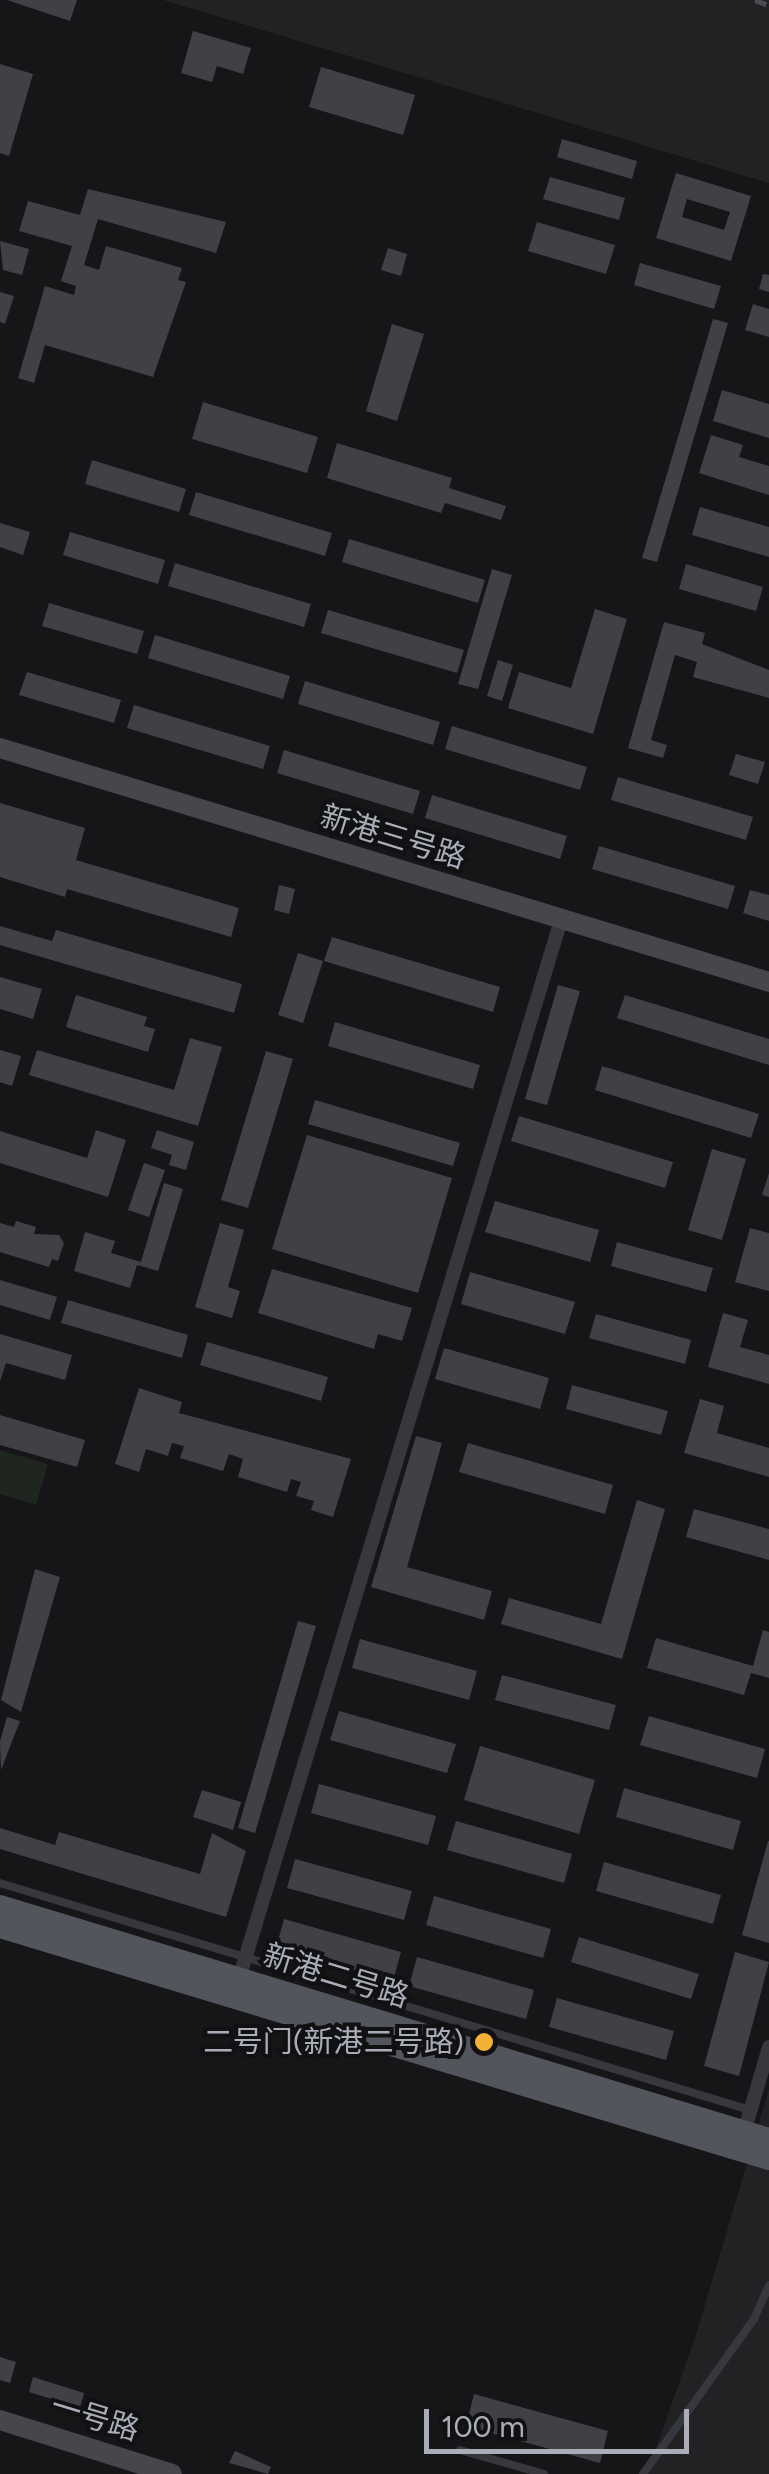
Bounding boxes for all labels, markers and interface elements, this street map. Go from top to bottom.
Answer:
street label: 新港三号路 [316,798,470,876]
street label: 新港二号路 [259,1937,413,2015]
place label: 二号门(新港二号路) [203,2024,464,2060]
marker: 二号门(新港二号路) [473,2031,495,2053]
street label: 一号路 [47,2388,143,2448]
scale bar [429,2389,694,2451]
text: 100 m [441,2408,525,2445]

